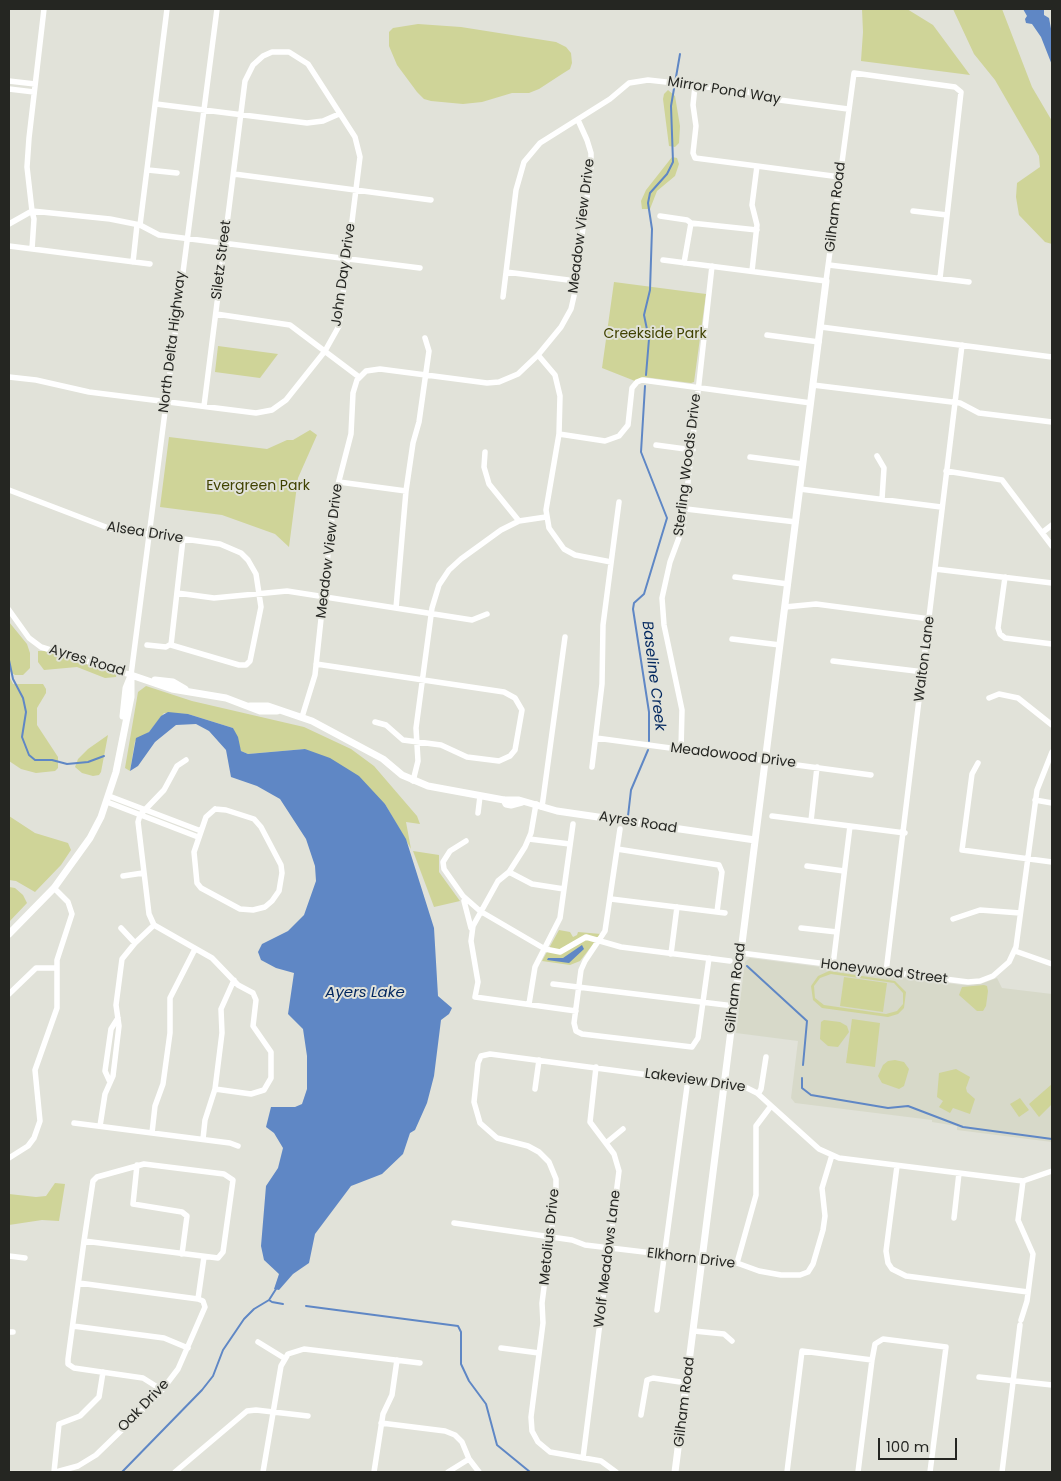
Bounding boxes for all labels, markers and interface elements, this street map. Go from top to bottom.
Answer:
street label: Mirror Pond Way [666,74,782,108]
street label: Meadow View Drive [565,158,599,294]
street label: Gilham Road [822,161,850,253]
street label: Siletz Street [209,219,235,301]
street label: John Day Drive [328,222,360,328]
street label: North Delta Highway [156,270,190,414]
park label: Creekside Park [603,326,707,342]
street label: Sterling Woods Drive [671,393,705,537]
park label: Evergreen Park [206,478,310,494]
street label: Meadow View Drive [313,483,347,619]
street label: Alsea Drive [106,519,184,547]
street label: Walton Lane [911,615,939,703]
water label: Baseline Creek [637,620,669,732]
street label: Ayres Road [47,641,127,681]
street label: Meadowood Drive [669,740,797,772]
street label: Ayres Road [598,809,678,837]
street label: Gilham Road [722,942,750,1034]
street label: Honeywood Street [820,956,948,988]
water label: Ayers Lake [325,984,405,1002]
street label: Lakeview Drive [643,1066,747,1096]
street label: Metolius Drive [537,1188,563,1286]
street label: Wolf Meadows Lane [591,1189,625,1329]
street label: Elkhorn Drive [646,1245,736,1273]
street label: Gilham Road [671,1356,699,1448]
street label: Oak Drive [115,1376,173,1436]
scale bar [881,1428,960,1460]
text: 100 m [886,1436,929,1457]

